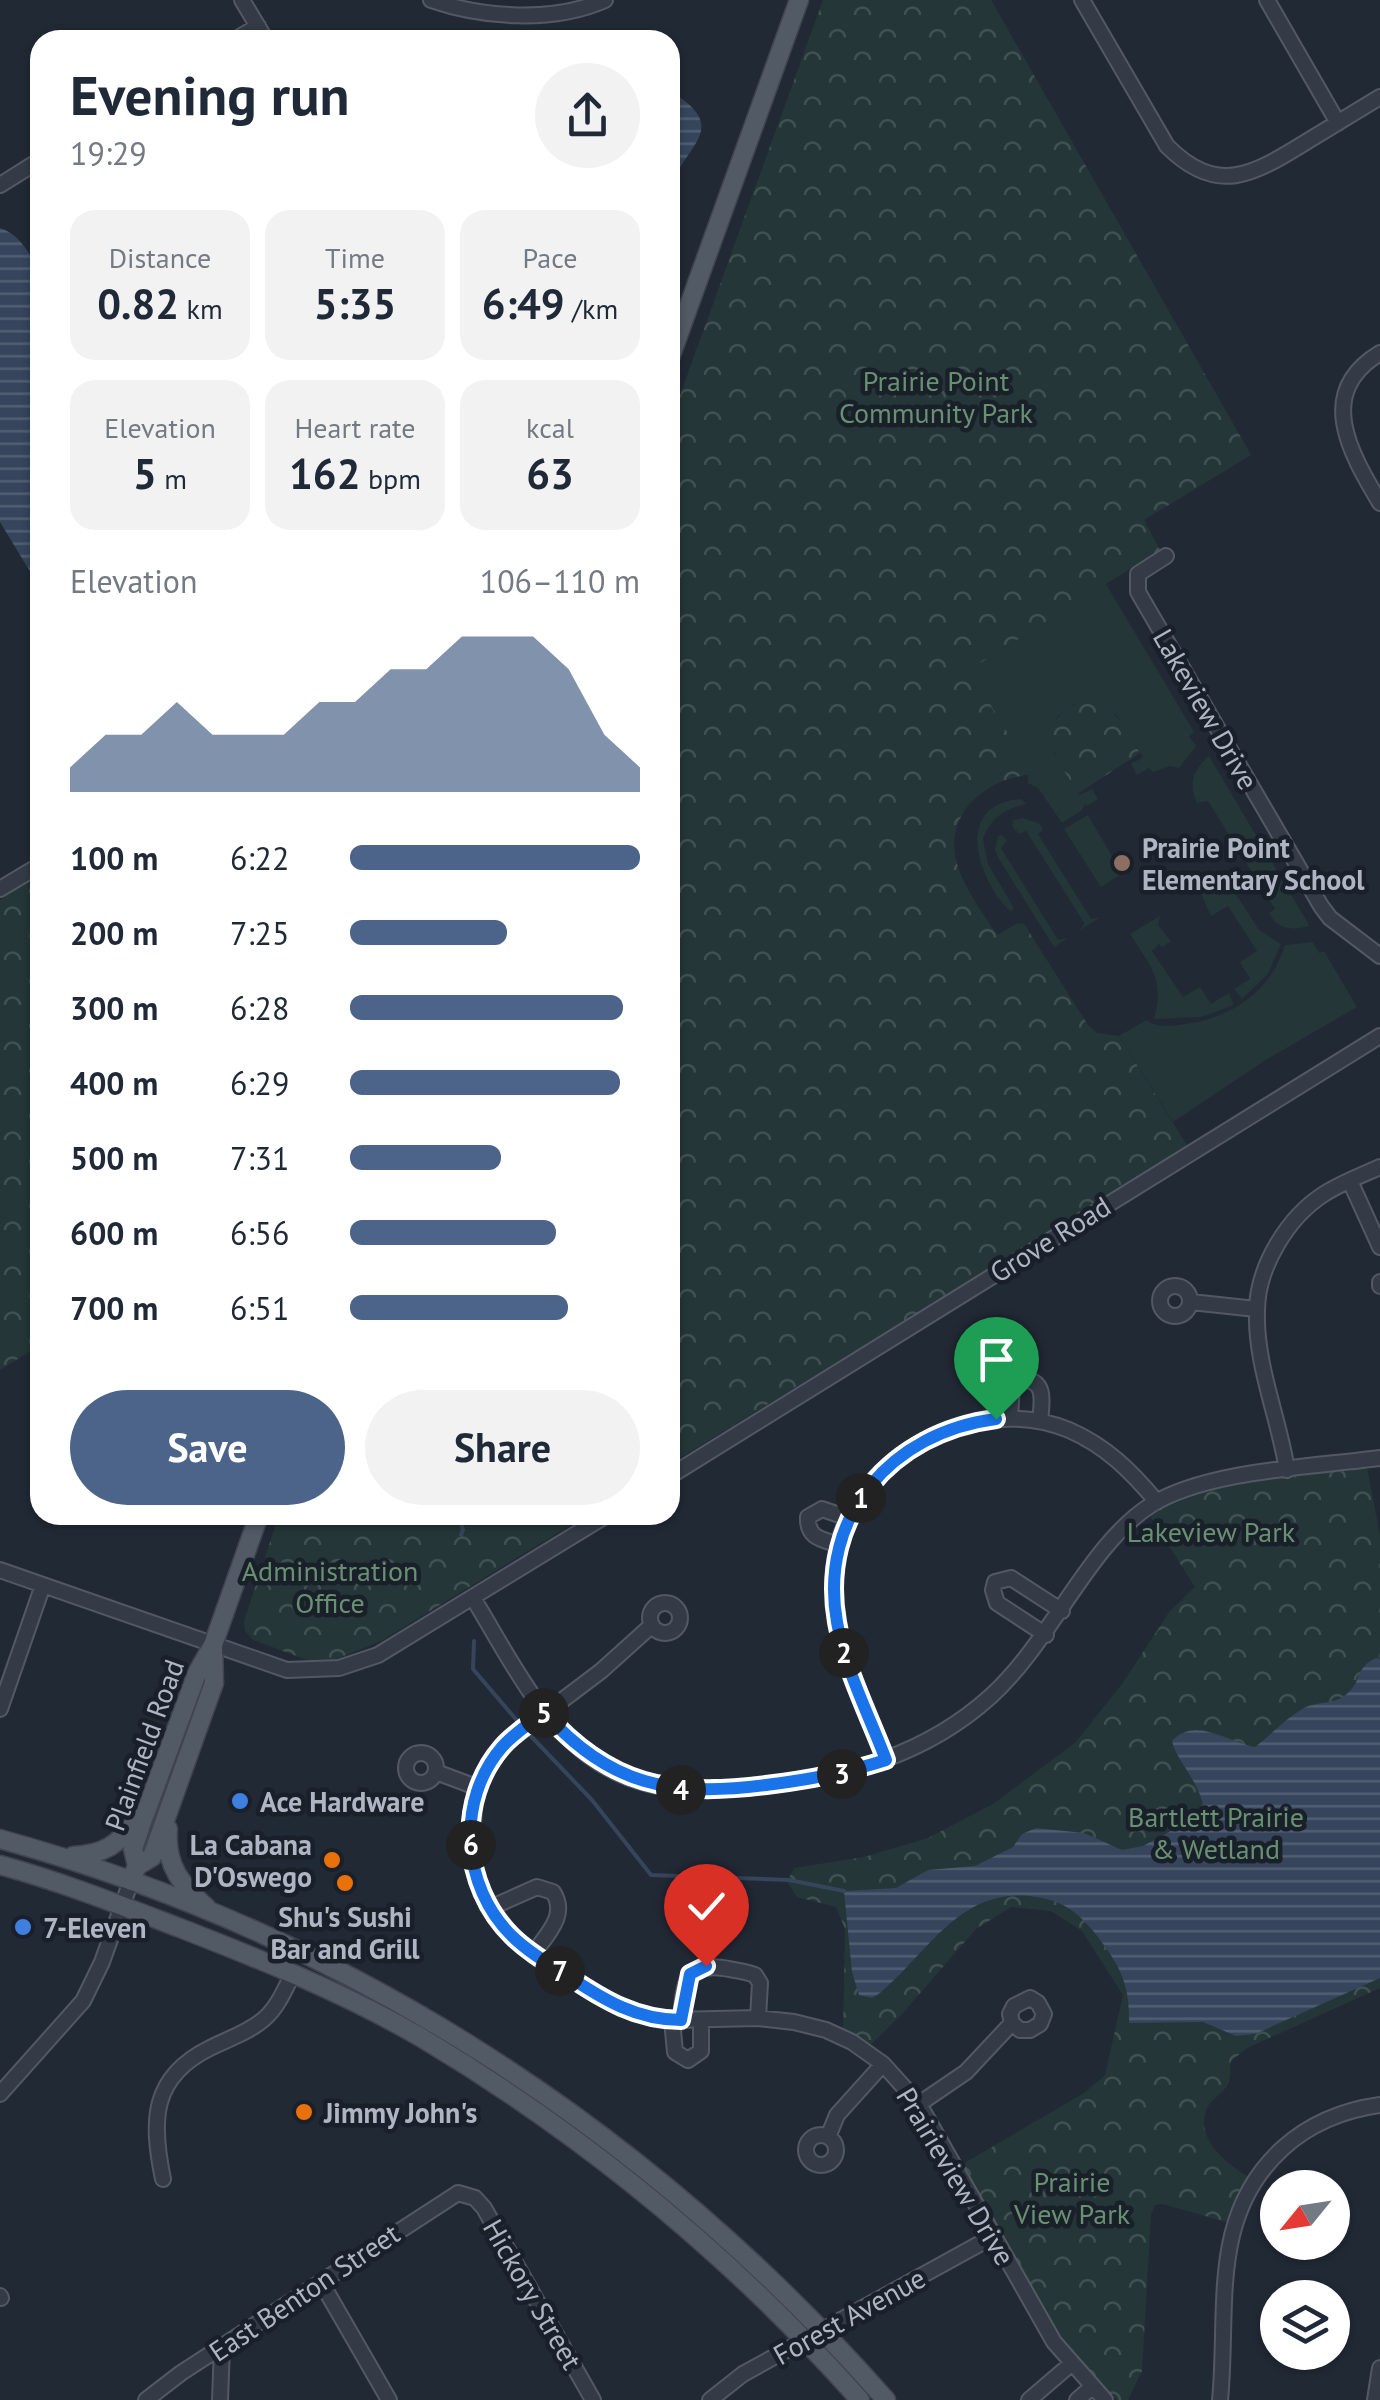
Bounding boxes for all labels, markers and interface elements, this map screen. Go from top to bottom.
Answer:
text: Evening run [70,59,350,130]
button: share [535,63,640,168]
text: 19:29 [70,132,147,174]
text: Distance [109,239,211,276]
text: Time [325,239,385,276]
text: Pace [523,239,577,276]
text: 0.82 [97,276,179,331]
text: 5:35 [314,276,396,331]
text: 6:49 [482,276,565,331]
text: km [179,290,223,327]
text: /km [565,290,618,327]
park label: Prairie Point Community Park [839,362,1034,431]
text: Elevation [104,409,216,446]
text: Heart rate [294,409,416,446]
text: kcal [526,409,574,446]
text: 5 [133,446,157,501]
text: 162 [289,446,360,501]
text: 63 [526,446,574,501]
text: m [157,460,187,497]
text: bpm [360,460,421,497]
text: Elevation [70,560,197,602]
text: 106–110 m [480,560,640,602]
street label: Lakeview Drive [1145,622,1267,796]
place label: Prairie Point Elementary School [1142,829,1365,898]
text: 100 m [70,837,158,879]
text: 6:22 [230,837,289,879]
marker: Prairie Point Elementary School [1111,852,1133,874]
text: 200 m [70,912,158,954]
text: 7:25 [230,912,289,954]
text: 300 m [70,987,158,1029]
text: 6:28 [230,987,289,1029]
text: 400 m [70,1062,158,1104]
text: 6:29 [230,1062,289,1104]
text: 500 m [70,1137,158,1179]
text: 7:31 [230,1137,289,1179]
street label: Grove Road [983,1187,1117,1291]
text: 600 m [70,1212,158,1254]
text: 6:56 [230,1212,289,1254]
text: 700 m [70,1287,158,1329]
text: 6:51 [230,1287,289,1329]
pin [954,1317,1039,1420]
icon: arrive [969,1332,1024,1387]
button: Save [70,1390,345,1505]
button: Share [365,1390,640,1505]
pin: 1 [836,1473,886,1523]
text: 1 [853,1479,869,1516]
park label: Lakeview Park [1127,1513,1296,1550]
park label: Administration Office [242,1552,418,1621]
pin: 2 [819,1628,869,1678]
text: 2 [836,1634,852,1671]
street label: Plainfield Road [96,1654,192,1836]
pin: 5 [519,1688,569,1738]
text: 5 [536,1694,552,1731]
pin: 3 [817,1749,867,1799]
text: 3 [834,1755,850,1792]
pin: 4 [656,1765,706,1815]
text: 4 [673,1771,689,1808]
place label: Ace Hardware [260,1783,425,1820]
marker: Ace Hardware [229,1790,251,1812]
park label: Bartlett Prairie & Wetland [1128,1798,1304,1867]
pin: 6 [446,1820,496,1870]
place label: La Cabana D'Oswego [190,1826,312,1895]
text: 6 [463,1826,479,1863]
marker: La Cabana D'Oswego [321,1849,343,1871]
pin [664,1864,749,1967]
marker: Shu's Sushi Bar and Grill [334,1872,356,1894]
icon: check [679,1879,734,1934]
place label: Shu's Sushi Bar and Grill [270,1898,420,1967]
place label: 7-Eleven [43,1909,147,1946]
marker: 7-Eleven [12,1916,34,1938]
pin: 7 [535,1946,585,1996]
text: 7 [552,1952,568,1989]
street label: Prairieview Drive [888,2080,1024,2272]
place label: Jimmy John's [323,2094,477,2131]
marker: Jimmy John's [293,2101,315,2123]
park label: Prairie View Park [1013,2163,1131,2232]
north arrow [1260,2170,1350,2260]
map controls [1260,2170,1350,2370]
street label: Hickory Street [475,2212,591,2376]
street label: East Benton Street [202,2214,407,2369]
street label: Forest Avenue [766,2259,932,2373]
button: layers [1260,2280,1350,2370]

